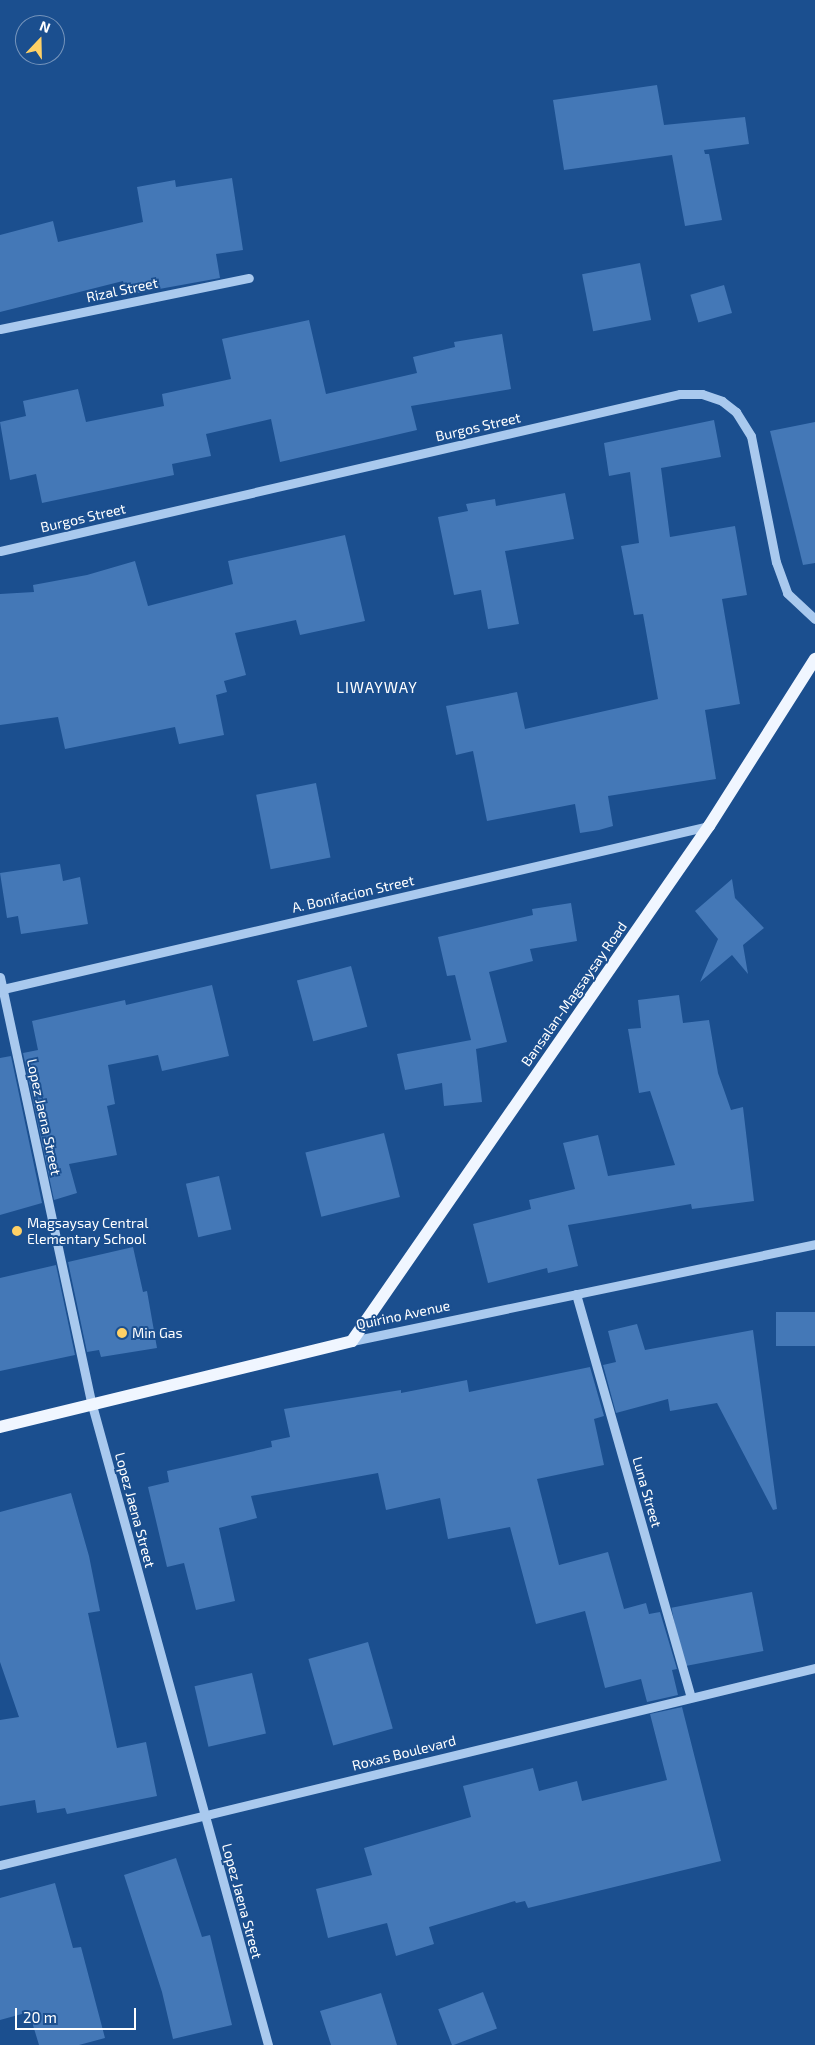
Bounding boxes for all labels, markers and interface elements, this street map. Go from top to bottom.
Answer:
north arrow [15,15,65,65]
text: N [37,17,53,36]
street label: Rizal Street [84,274,160,306]
street label: Burgos Street [434,409,522,445]
street label: Burgos Street [39,500,127,536]
district label: LIWAYWAY [335,679,419,697]
street label: A. Bonifacion Street [290,872,416,916]
street label: Bansalan-Magsaysay Road [517,918,631,1070]
street label: Lopez Jaena Street [23,1057,65,1177]
place label: Magsaysay Central Elementary School [27,1215,149,1248]
marker: Magsaysay Central Elementary School [11,1225,23,1237]
street label: Quirino Avenue [354,1297,452,1333]
place label: Min Gas [132,1325,183,1341]
marker: Min Gas [116,1327,128,1339]
street label: Lopez Jaena Street [112,1450,158,1570]
street label: Luna Street [629,1455,665,1529]
street label: Roxas Boulevard [350,1732,458,1774]
street label: Lopez Jaena Street [219,1841,265,1961]
scale bar [18,1998,139,2030]
text: 20 m [23,2008,57,2026]

